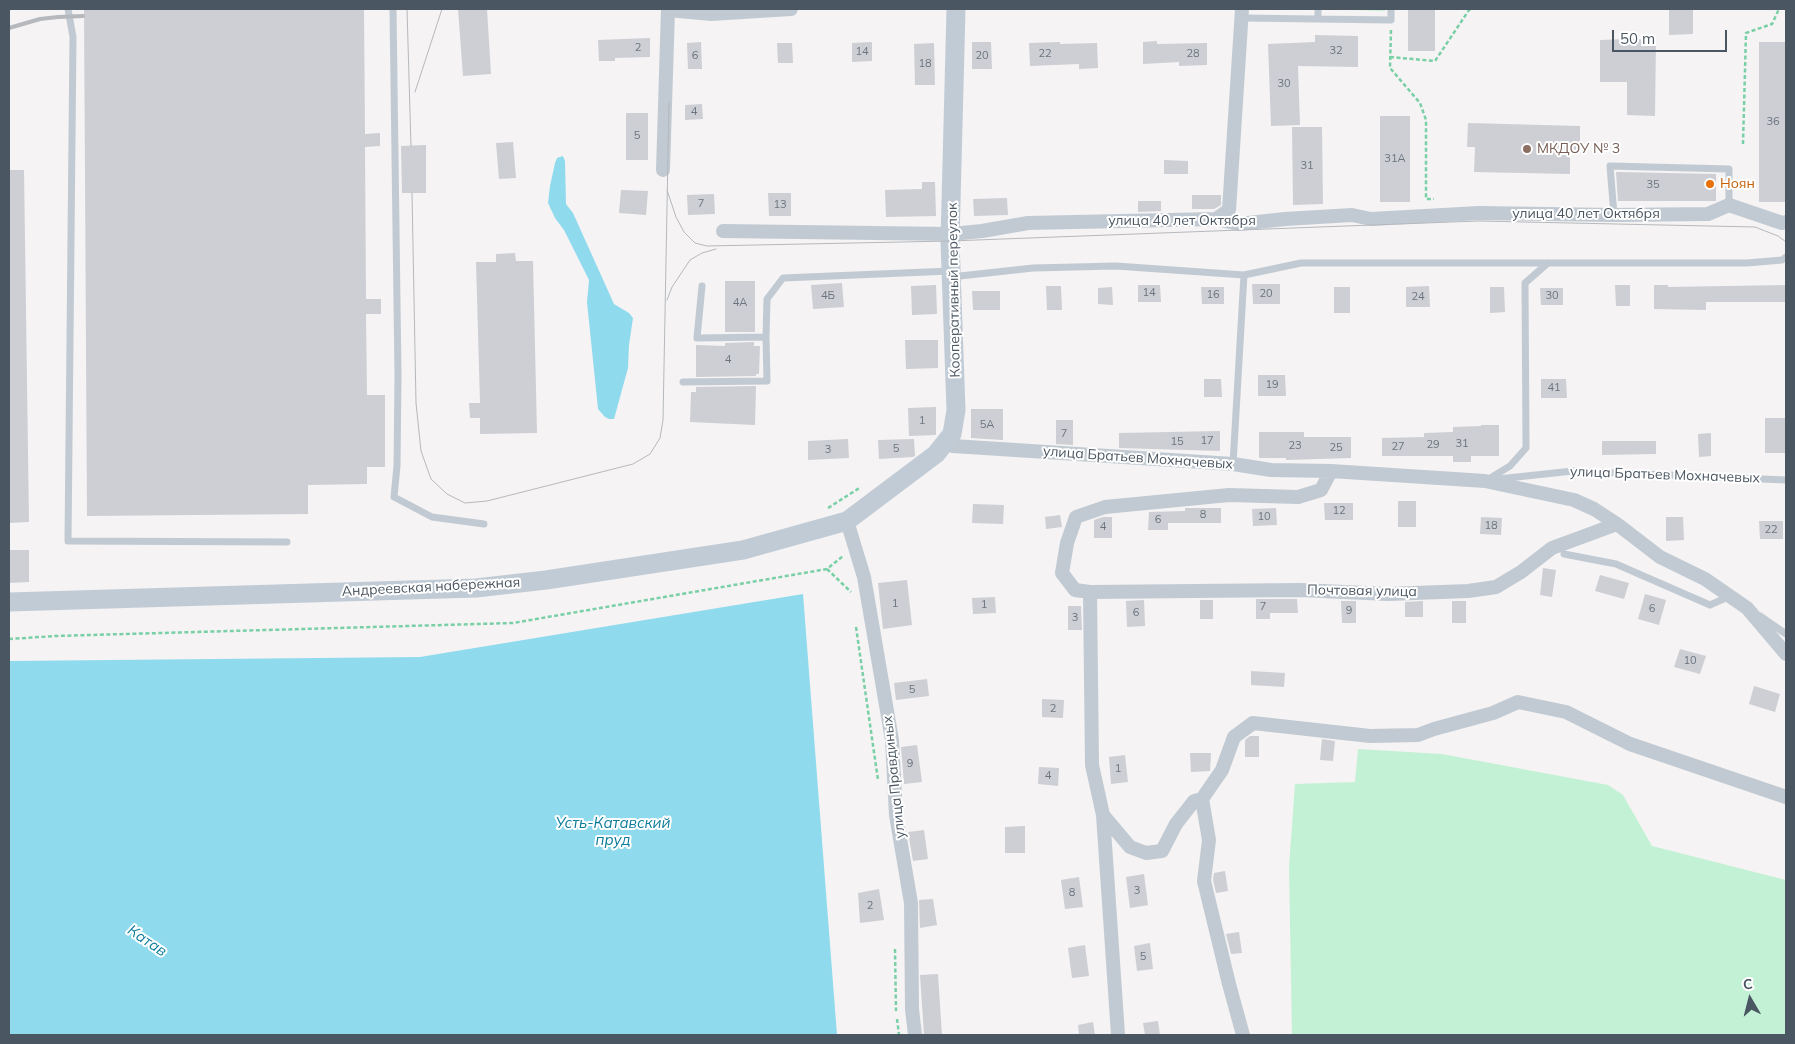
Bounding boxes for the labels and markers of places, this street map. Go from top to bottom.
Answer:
place label: МКДОУ № 3 [1537,141,1620,157]
marker: МКДОУ № 3 [1521,143,1533,155]
place label: Ноян [1720,176,1755,192]
marker: Ноян [1704,178,1716,190]

